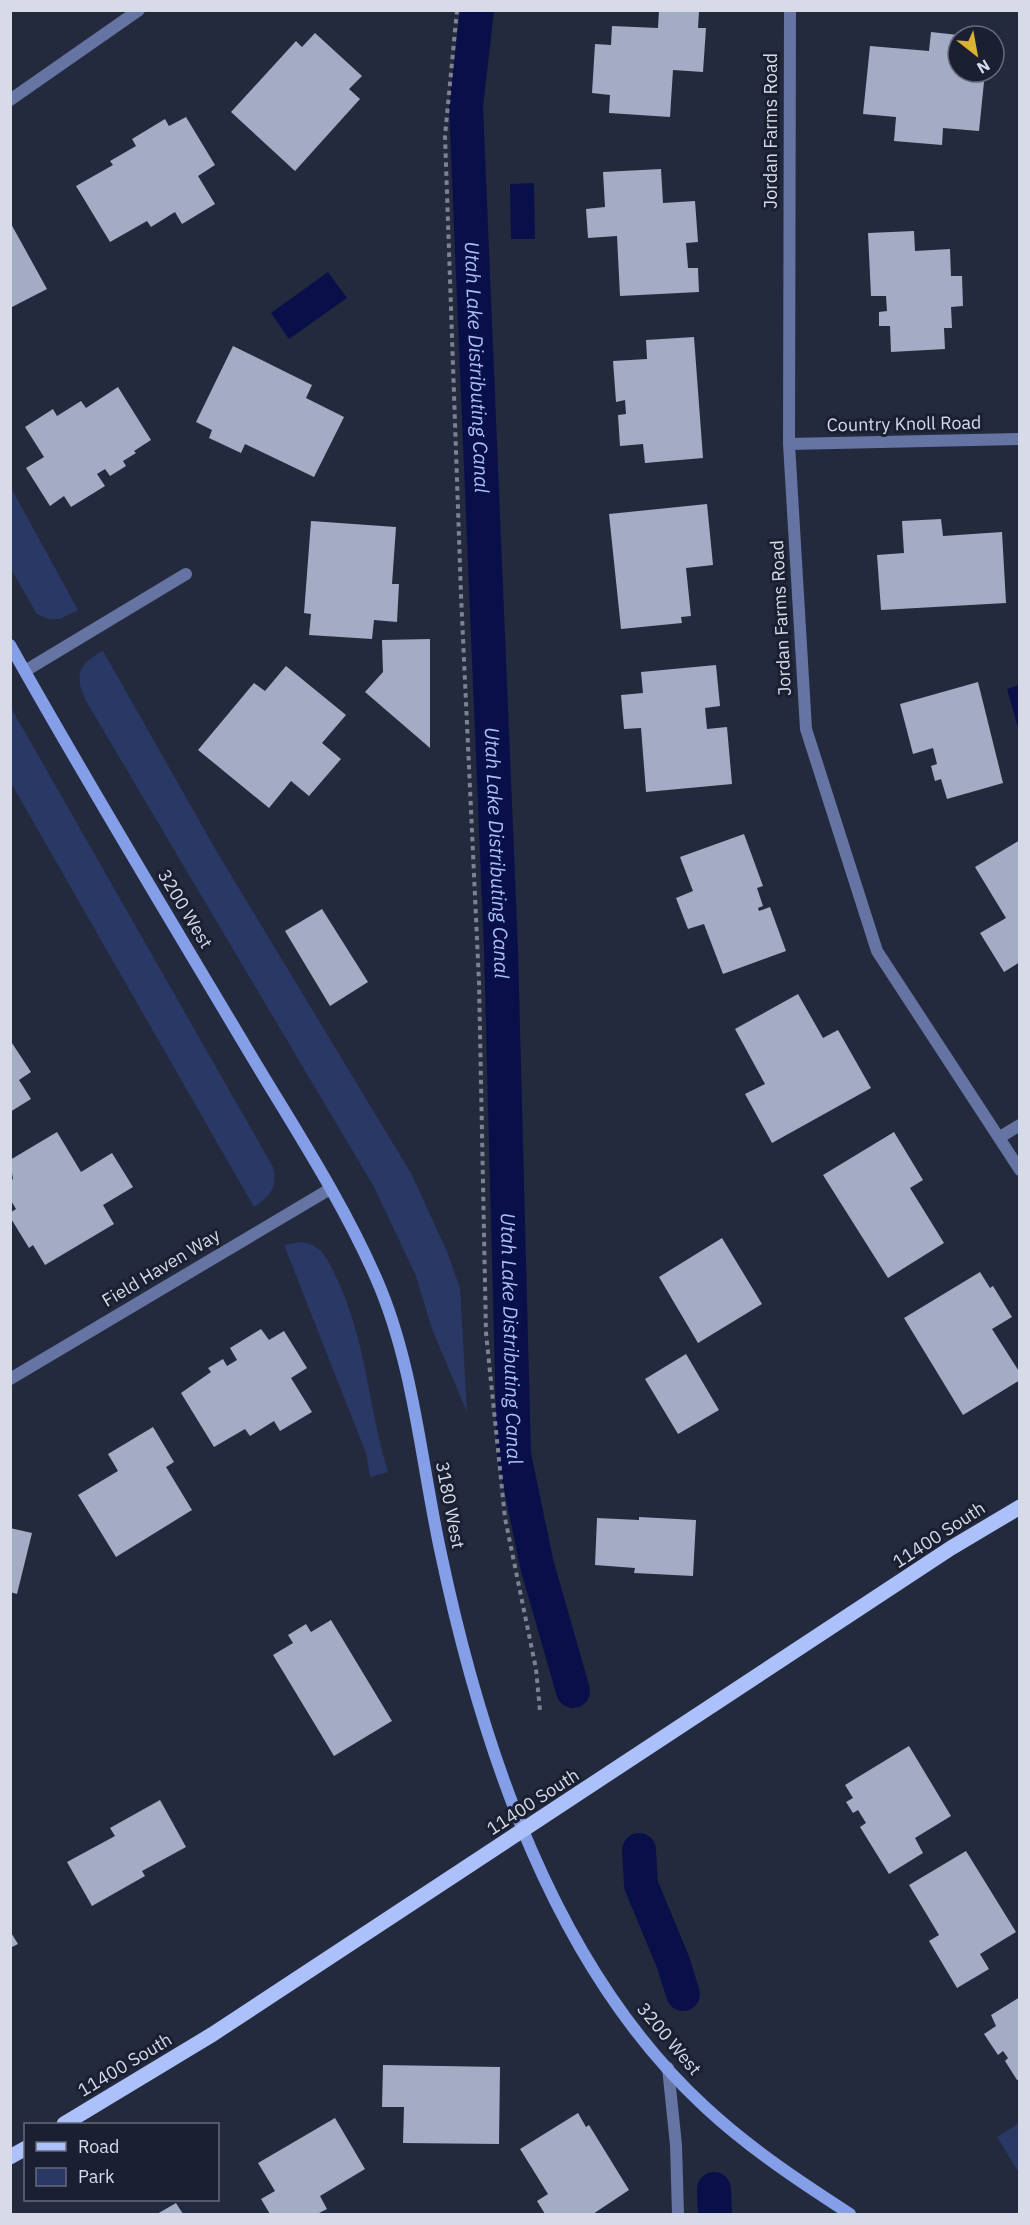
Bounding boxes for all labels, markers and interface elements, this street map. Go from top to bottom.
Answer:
north arrow [946,24,1006,84]
street label: Jordan Farms Road [759,53,782,209]
text: N [974,55,994,78]
water label: Utah Lake Distributing Canal [459,241,496,494]
street label: Country Knoll Road [826,411,982,436]
street label: Jordan Farms Road [765,540,796,696]
water label: Utah Lake Distributing Canal [479,726,516,980]
street label: 3200 West [153,865,218,952]
water label: Utah Lake Distributing Canal [495,1212,530,1468]
street label: Field Haven Way [98,1223,224,1312]
street label: 3180 West [431,1459,470,1550]
street label: 11400 South [888,1496,989,1573]
street label: 11400 South [482,1763,583,1840]
street label: 3200 West [632,1998,706,2080]
street label: 11400 South [74,2028,176,2102]
legend [24,2123,219,2201]
text: Road [78,2135,119,2158]
text: Park [78,2165,115,2188]

